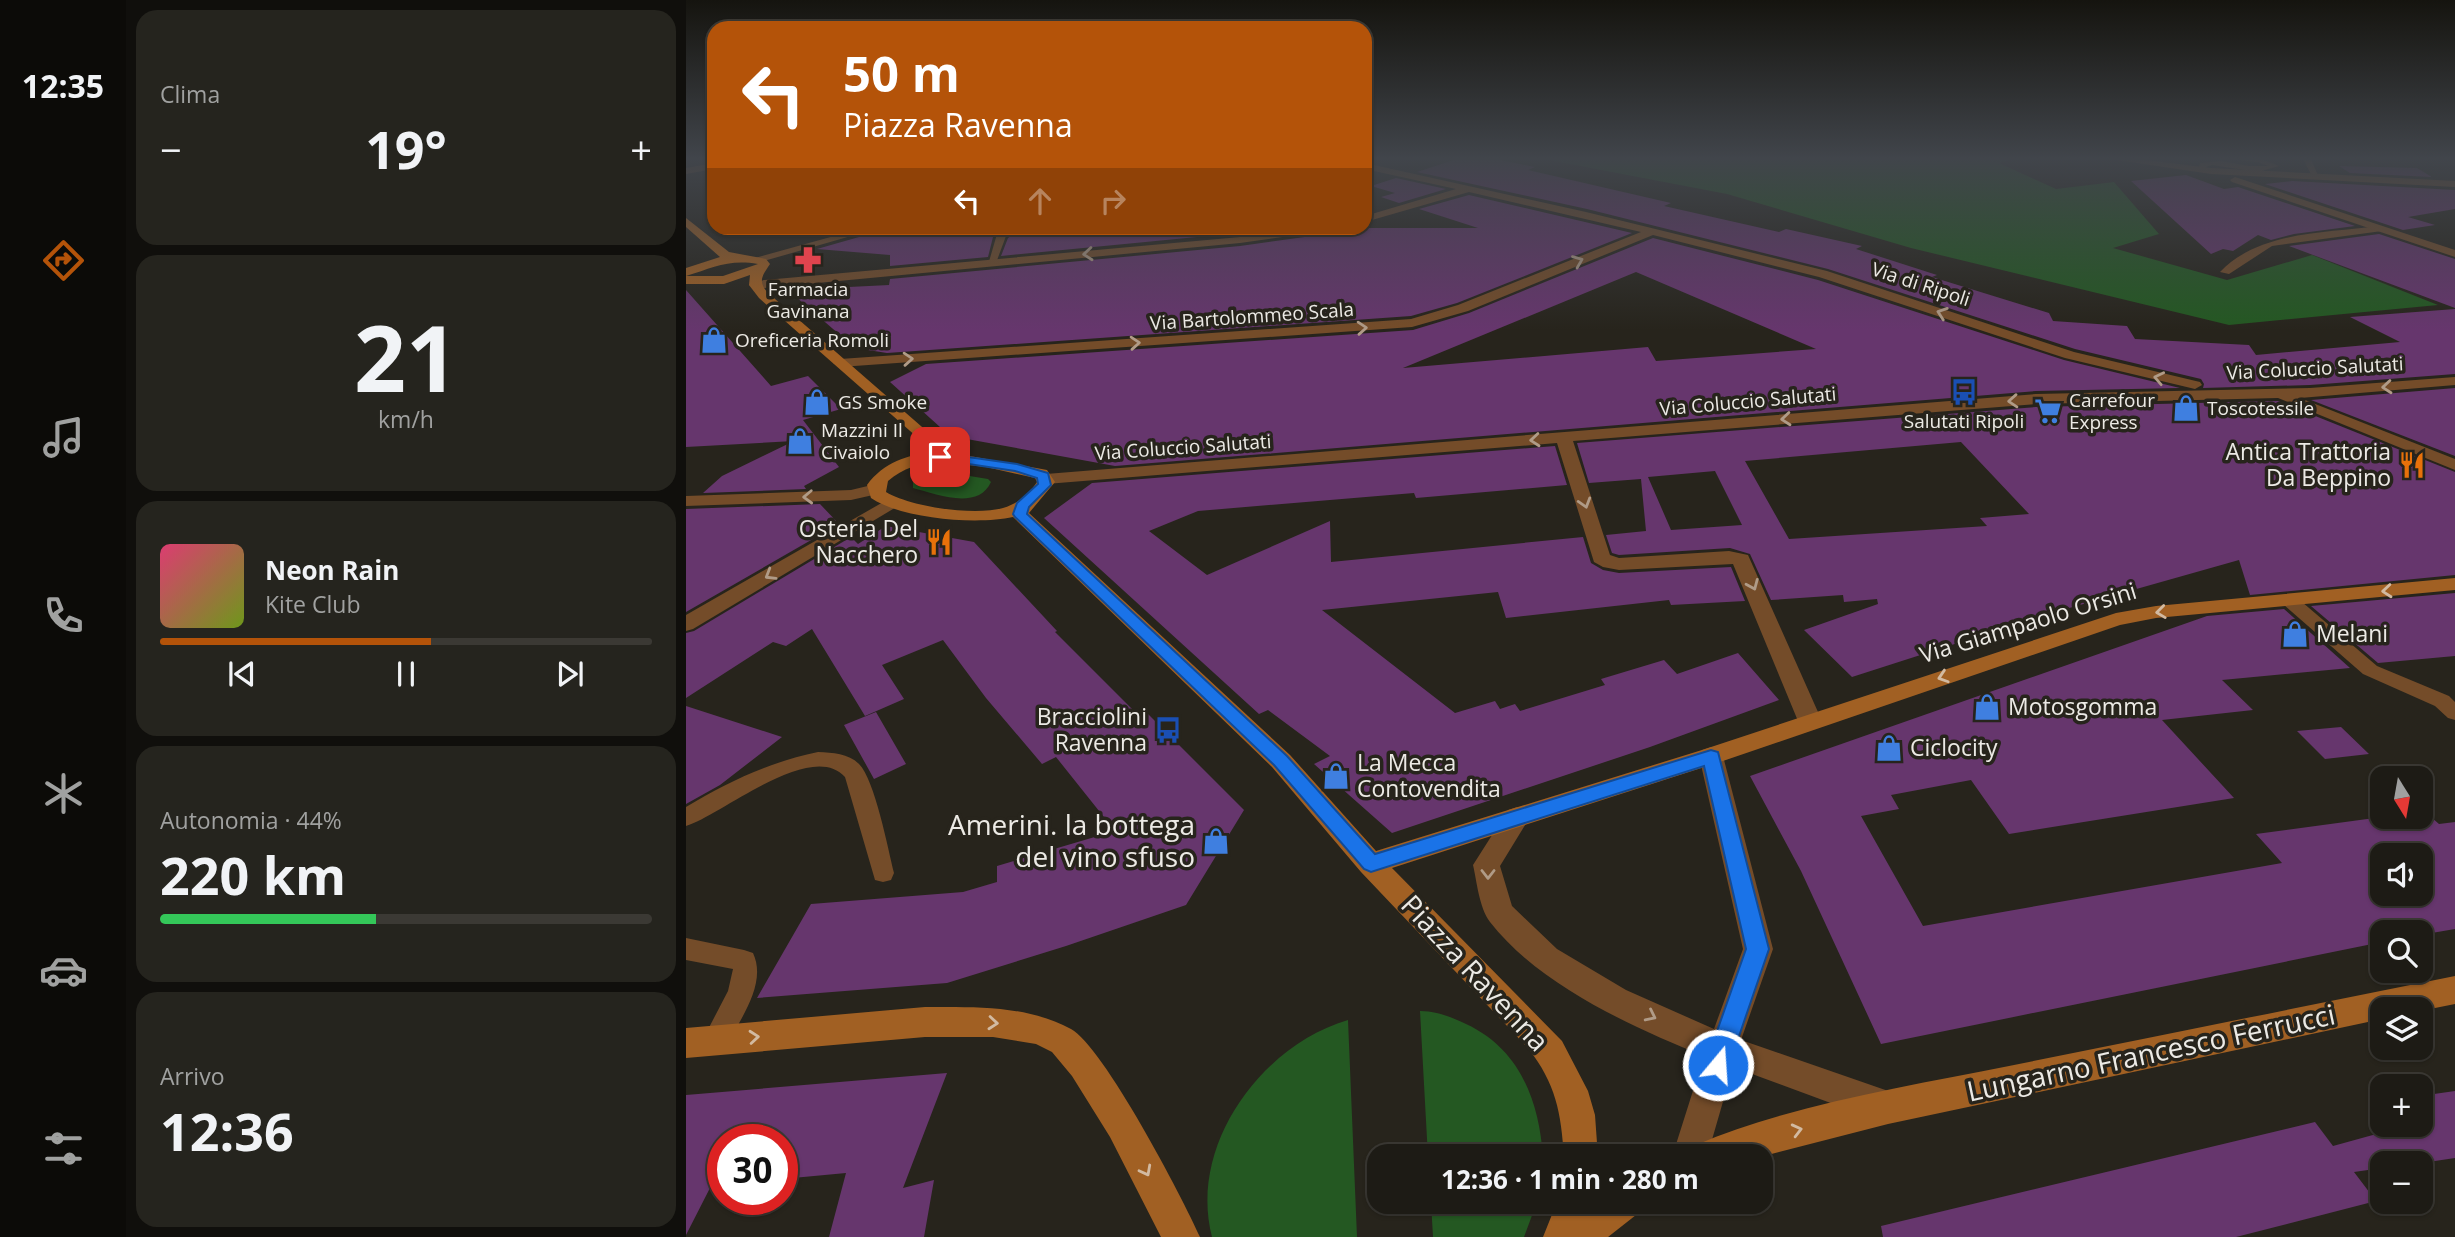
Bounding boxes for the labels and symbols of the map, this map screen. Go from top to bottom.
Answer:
pharmacy icon: Farmacia Gavinana [793,245,823,275]
one-way arrow [1082,246,1093,261]
one-way arrow [1571,256,1583,270]
street label: Via di Ripoli [1868,256,1974,312]
place label: Farmacia Gavinana [766,276,850,324]
street label: Via Bartolommeo Scala [1149,296,1355,336]
one-way arrow [1936,306,1948,321]
one-way arrow [1357,320,1368,335]
shop icon: Oreficeria Romoli [699,325,729,355]
place label: Oreficeria Romoli [735,327,889,353]
one-way arrow [1130,336,1141,351]
street label: Via Coluccio Salutati [2226,350,2404,386]
one-way arrow [903,351,914,366]
one-way arrow [2153,372,2165,387]
bus stop icon: Salutati Ripoli [1949,377,1979,407]
one-way arrow [2381,379,2392,394]
street label: Via Coluccio Salutati [1659,380,1837,422]
shop icon: GS Smoke [802,387,832,417]
place label: Carrefour Express [2069,387,2155,435]
place label: GS Smoke [838,389,927,415]
one-way arrow [2007,393,2018,408]
shop icon: Toscotessile [2171,393,2201,423]
place label: Toscotessile [2207,395,2314,421]
supermarket icon: Carrefour Express [2033,396,2063,426]
place label: Salutati Ripoli [1904,408,2024,434]
one-way arrow [1780,411,1791,426]
place label: Mazzini Il Civaiolo [821,417,903,465]
shop icon: Mazzini Il Civaiolo [785,426,815,456]
pin [910,427,970,487]
street label: Via Coluccio Salutati [1094,428,1272,466]
one-way arrow [1529,432,1540,447]
place label: Antica Trattoria Da Beppino [2226,435,2391,493]
restaurant icon: Antica Trattoria Da Beppino [2397,450,2427,480]
one-way arrow [803,489,814,504]
one-way arrow [1576,496,1591,508]
place label: Osteria Del Nacchero [799,512,918,570]
restaurant icon: Osteria Del Nacchero [924,527,954,557]
one-way arrow [764,566,777,579]
street label: Via Giampaolo Orsini [1915,574,2140,670]
one-way arrow [1745,577,1759,590]
one-way arrow [2381,583,2393,598]
one-way arrow [2155,604,2166,619]
place label: Melani [2316,617,2388,649]
shop icon: Melani [2280,619,2310,649]
one-way arrow [1937,668,1949,683]
place label: Motosgomma [2008,690,2157,722]
shop icon: Motosgomma [1972,692,2002,722]
place label: Bracciolini Ravenna [1037,700,1147,758]
bus stop icon: Bracciolini Ravenna [1153,715,1183,745]
place label: Ciclocity [1910,731,1998,763]
shop icon: Ciclocity [1874,733,1904,763]
place label: La Mecca Contovendita [1357,746,1501,804]
shop icon: La Mecca Contovendita [1321,761,1351,791]
north arrow [2370,766,2432,830]
place label: Amerini. la bottega del vino sfuso [948,805,1195,875]
shop icon: Amerini. la bottega del vino sfuso [1201,826,1231,856]
one-way arrow [1480,869,1496,880]
street label: Piazza Ravenna [1393,886,1558,1059]
street label: Lungarno Francesco Ferrucci [1963,994,2338,1110]
one-way arrow [1644,1008,1656,1022]
one-way arrow [988,1015,999,1030]
position arrow [1681,1028,1755,1102]
one-way arrow [749,1030,760,1045]
speed limit sign: 30 [707,1124,798,1215]
one-way arrow [1790,1124,1802,1139]
one-way arrow [1138,1163,1152,1176]

